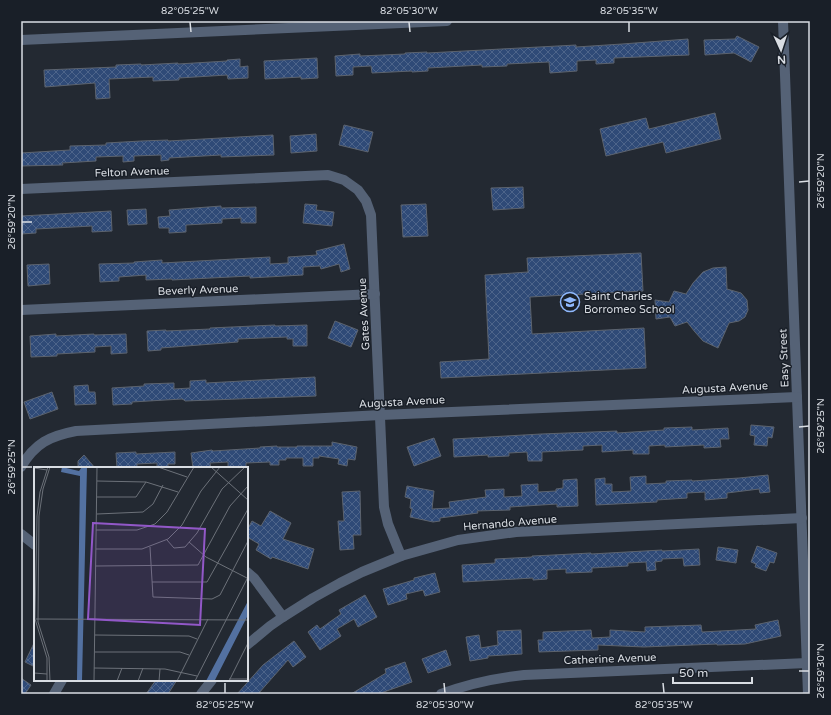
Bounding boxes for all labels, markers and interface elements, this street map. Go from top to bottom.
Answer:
text: 82°05'25"W [161,5,219,17]
text: 82°05'30"W [380,5,438,17]
text: 82°05'35"W [600,5,658,17]
north arrow [761,30,801,70]
text: N [777,53,786,66]
text: 26°59'20"N [815,153,827,209]
street label: Felton Avenue [94,164,170,180]
text: 26°59'20"N [6,194,18,250]
street label: Gates Avenue [356,278,372,350]
street label: Beverly Avenue [157,282,239,298]
place label: Saint Charles Borromeo School [584,290,675,316]
school or university icon: Saint Charles Borromeo School [559,291,581,313]
street label: Easy Street [776,329,792,387]
street label: Augusta Avenue [682,379,768,397]
street label: Augusta Avenue [359,393,445,411]
text: 26°59'25"N [815,398,827,454]
text: 26°59'25"N [6,439,18,495]
inset map [34,467,248,681]
street label: Hernando Avenue [463,512,557,534]
text: 26°59'30"N [815,643,827,699]
street label: Catherine Avenue [563,651,657,667]
scale bar [673,659,752,685]
text: 50 m [679,666,708,680]
text: 82°05'25"W [196,699,254,711]
text: 82°05'30"W [416,699,474,711]
text: 82°05'35"W [635,699,693,711]

